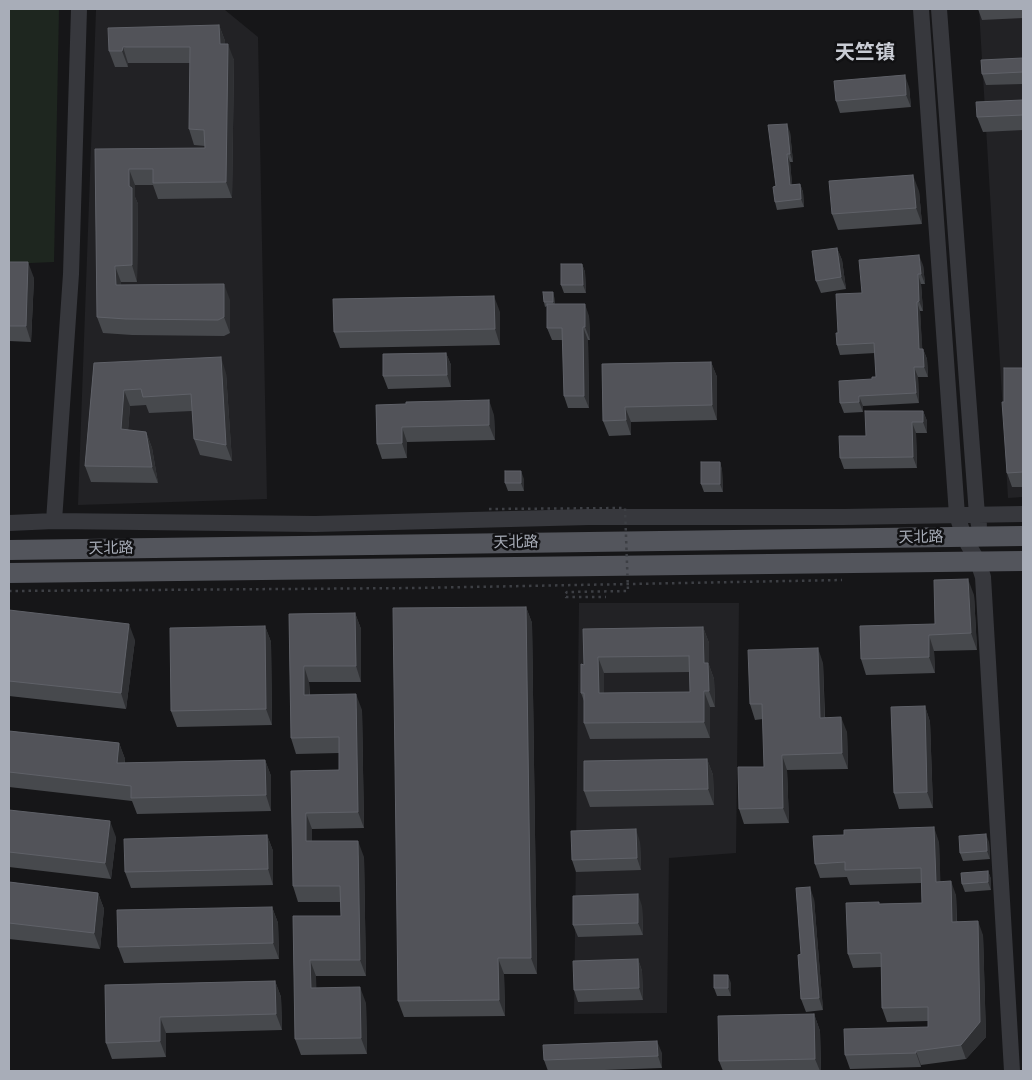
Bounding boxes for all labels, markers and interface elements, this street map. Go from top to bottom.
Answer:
district label: 天竺镇 [835,40,895,64]
street label: 天北路 [898,528,944,546]
street label: 天北路 [493,533,539,551]
street label: 天北路 [88,539,134,557]

